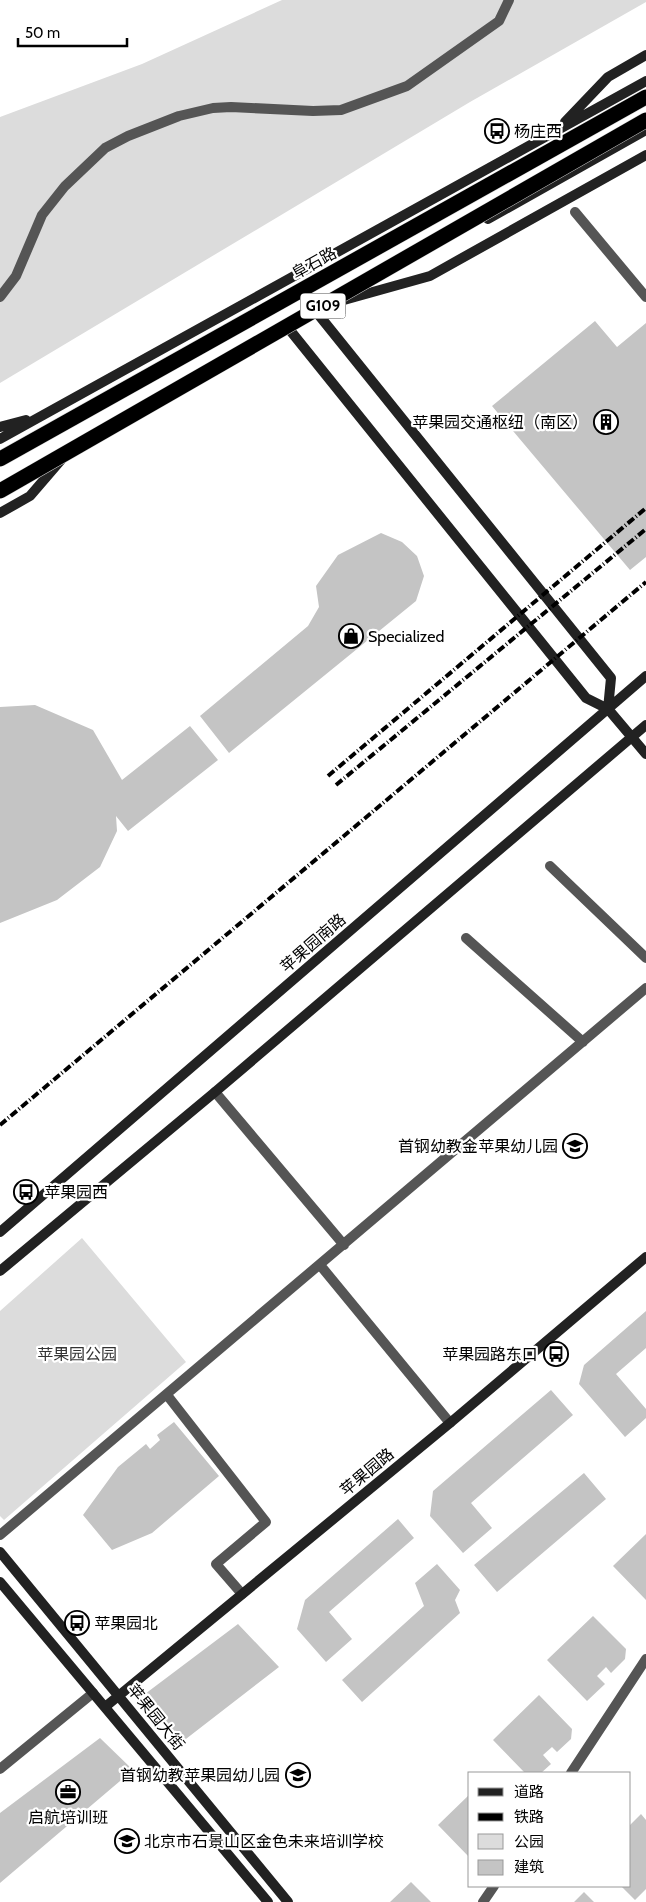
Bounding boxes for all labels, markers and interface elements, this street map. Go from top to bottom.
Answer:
scale bar [18,15,126,47]
text: 50 m [25,24,60,42]
bus stop icon: 杨庄西 [484,118,510,144]
place label: 杨庄西 [514,122,562,141]
street label: 阜石路 [288,243,340,283]
road number: G109 [300,294,346,318]
building icon: 苹果园交通枢纽（南区） [593,409,619,435]
place label: 苹果园交通枢纽（南区） [412,413,588,432]
shop icon: Specialized [338,623,364,649]
place label: Specialized [368,627,444,646]
street label: 苹果园南路 [277,910,349,976]
school or university icon: 首钢幼教金苹果幼儿园 [562,1133,588,1159]
place label: 首钢幼教金苹果幼儿园 [398,1137,558,1156]
bus stop icon: 苹果园西 [13,1179,39,1205]
place label: 苹果园西 [44,1183,108,1202]
bus stop icon: 苹果园路东口 [543,1341,569,1367]
park label: 苹果园公园 [37,1345,117,1364]
place label: 苹果园路东口 [442,1345,538,1364]
street label: 苹果园路 [336,1444,398,1500]
bus stop icon: 苹果园北 [64,1610,90,1636]
place label: 苹果园北 [94,1614,158,1633]
street label: 苹果园大街 [123,1680,189,1754]
school or university icon: 首钢幼教苹果园幼儿园 [285,1762,311,1788]
place label: 首钢幼教苹果园幼儿园 [120,1766,280,1785]
legend [468,1772,631,1887]
office icon: 启航培训班 [55,1779,81,1805]
text: 道路 [514,1783,544,1801]
place label: 启航培训班 [28,1808,108,1827]
text: 铁路 [514,1808,544,1826]
school or university icon: 北京市石景山区金色未来培训学校 [114,1828,140,1854]
place label: 北京市石景山区金色未来培训学校 [144,1832,384,1851]
text: 公园 [514,1833,544,1851]
text: 建筑 [514,1858,544,1876]

